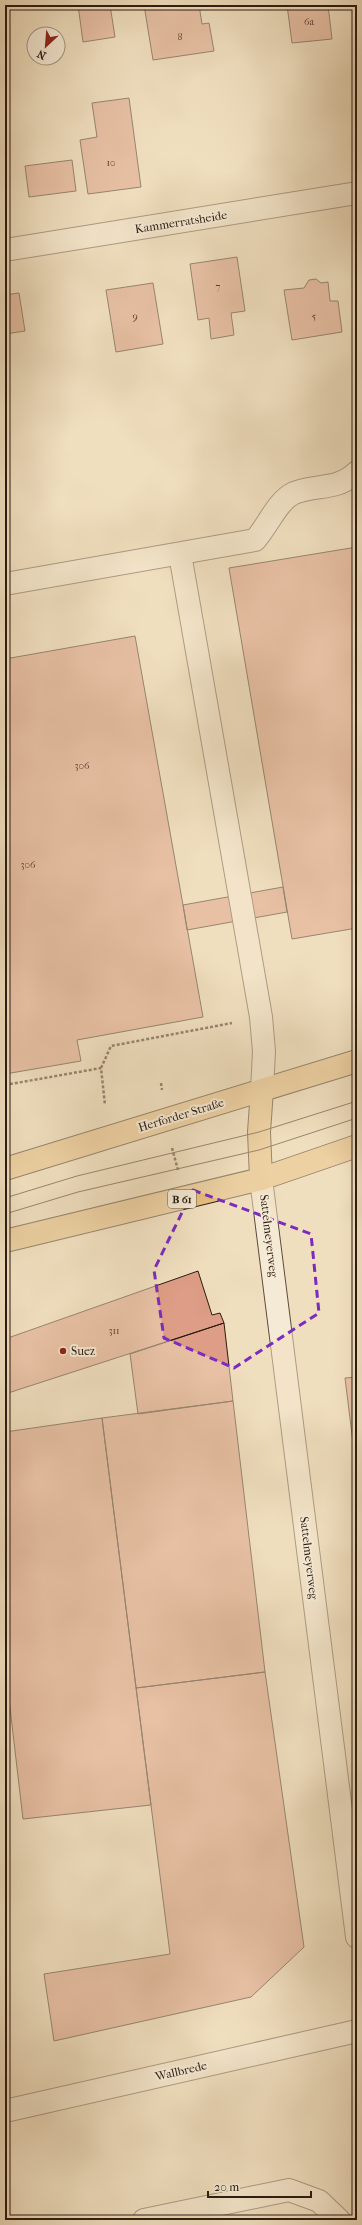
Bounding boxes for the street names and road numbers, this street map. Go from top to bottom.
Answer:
street label: Kammerratsheide [134,208,228,236]
street label: Herforder Straße [136,1095,226,1135]
road number: B 61 [168,1190,196,1208]
street label: Sattelmeyerweg [257,1194,281,1279]
street label: Sattelmeyerweg [297,1516,321,1601]
street label: Wallbrede [153,2058,208,2084]

